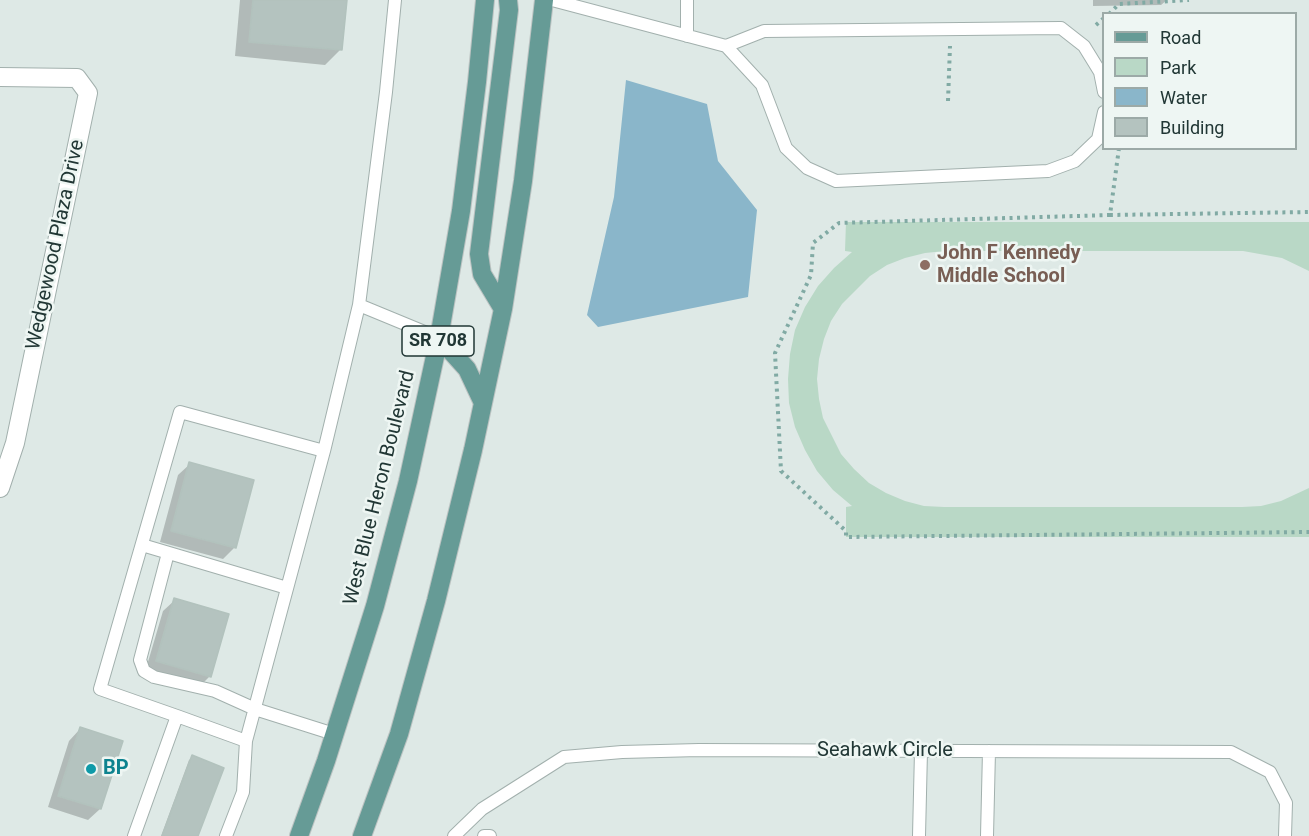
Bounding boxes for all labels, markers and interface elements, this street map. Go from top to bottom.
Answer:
legend [1102,12,1297,150]
text: Road [1160,27,1201,48]
text: Park [1160,57,1196,78]
text: Water [1160,87,1207,108]
text: Building [1160,117,1224,138]
street label: Wedgewood Plaza Drive [22,138,90,352]
place label: John F Kennedy Middle School [937,242,1081,289]
marker: John F Kennedy Middle School [918,258,932,272]
road number: SR 708 [402,326,474,356]
street label: West Blue Heron Boulevard [339,368,421,608]
street label: Seahawk Circle [817,739,953,763]
place label: BP [103,757,129,781]
marker: BP [84,762,98,776]

